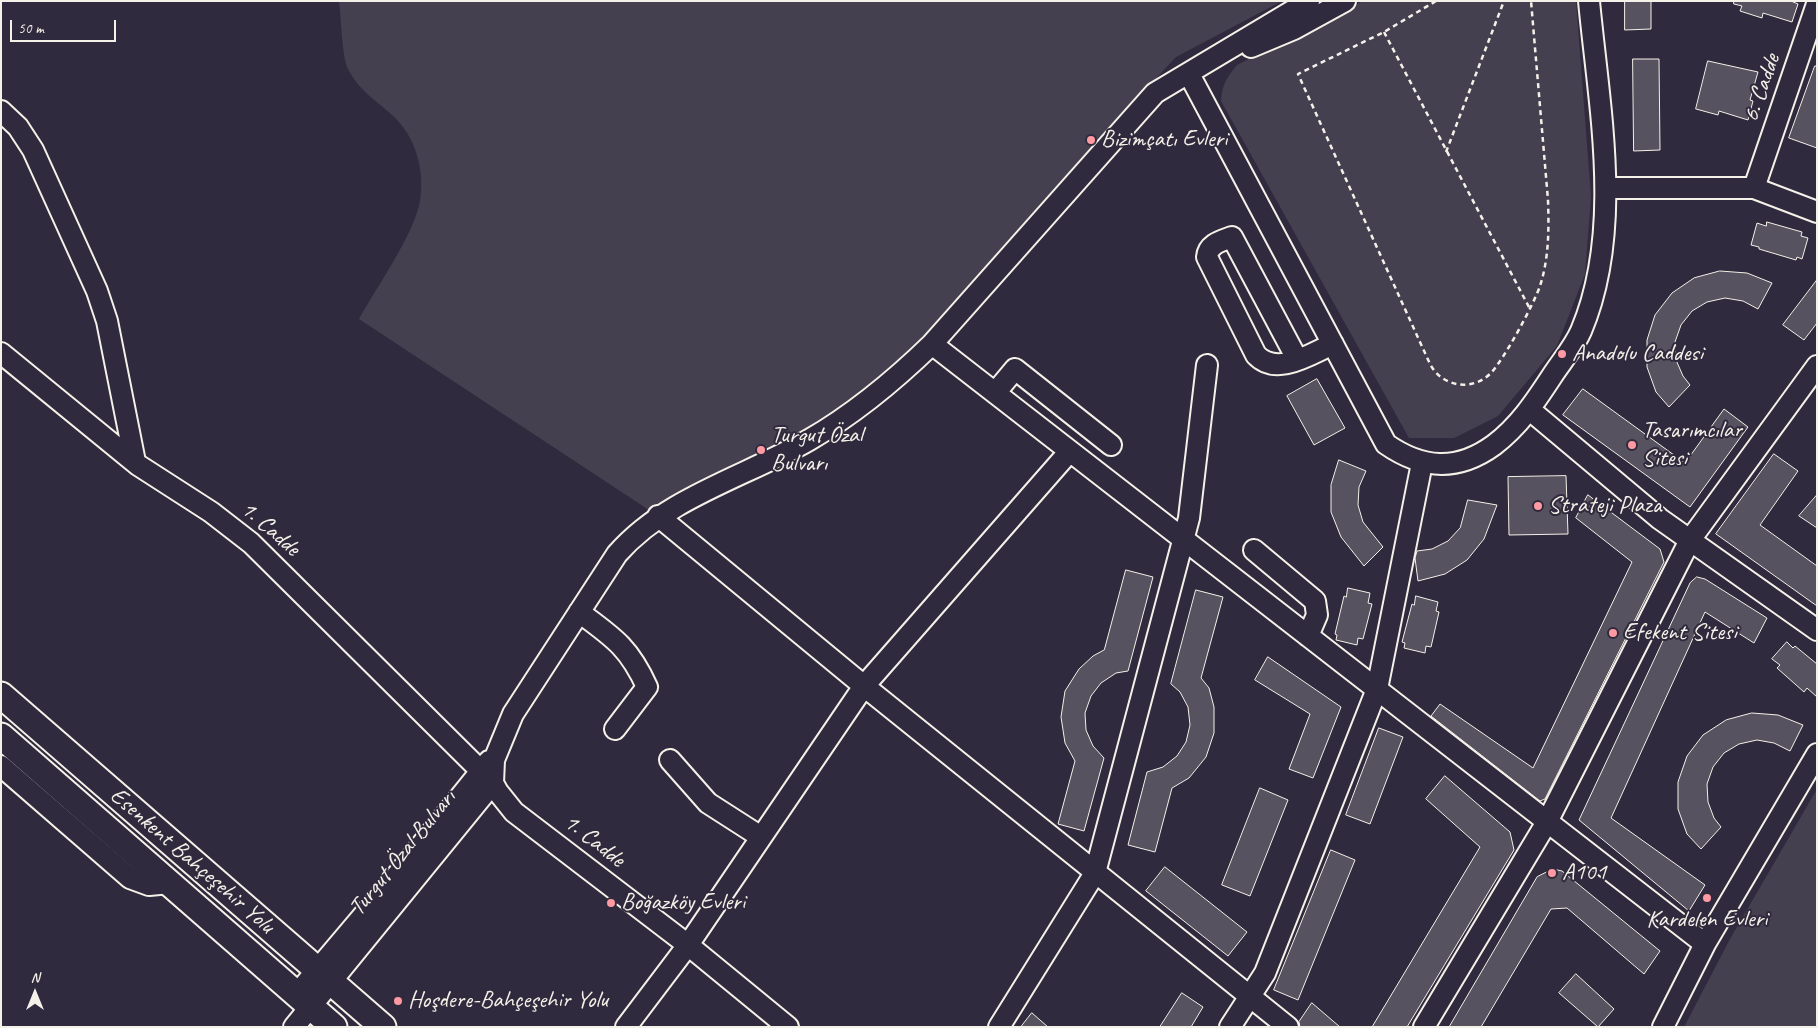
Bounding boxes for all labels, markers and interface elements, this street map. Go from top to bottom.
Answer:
scale bar [12,10,119,42]
text: 50 m [18,19,44,38]
street label: 6. Cadde [1737,50,1787,126]
place label: Bizimçatı Evleri [1101,126,1228,154]
marker: Bizimçatı Evleri [1085,134,1097,146]
place label: Anadolu Caddesi [1572,340,1703,368]
marker: Anadolu Caddesi [1556,348,1568,360]
place label: Tasarımcılar Sitesi [1642,417,1742,473]
place label: Turgut Özal Bulvarı [771,422,863,478]
marker: Tasarımcılar Sitesi [1626,439,1638,451]
marker: Turgut Özal Bulvarı [755,444,767,456]
place label: Strateji Plaza [1548,492,1661,520]
street label: 1. Cadde [234,495,306,563]
marker: Strateji Plaza [1532,500,1544,512]
place label: Efekent Sitesi [1623,619,1737,647]
marker: Efekent Sitesi [1607,627,1619,639]
street label: Esenkent Bahçeşehir Yolu [104,782,280,940]
street label: Turgut Özal Bulvarı [343,784,463,922]
street label: 1. Cadde [558,808,630,874]
place label: A101 [1562,859,1606,887]
marker: A101 [1546,867,1558,879]
place label: Boğazköy Evleri [621,889,745,917]
marker: Kardelen Evleri [1701,892,1713,904]
marker: Boğazköy Evleri [605,897,617,909]
place label: Kardelen Evleri [1646,906,1768,934]
north arrow [10,968,60,1018]
text: N [31,969,39,986]
place label: Hoşdere-Bahçeşehir Yolu [408,987,608,1015]
marker: Hoşdere-Bahçeşehir Yolu [392,995,404,1007]

